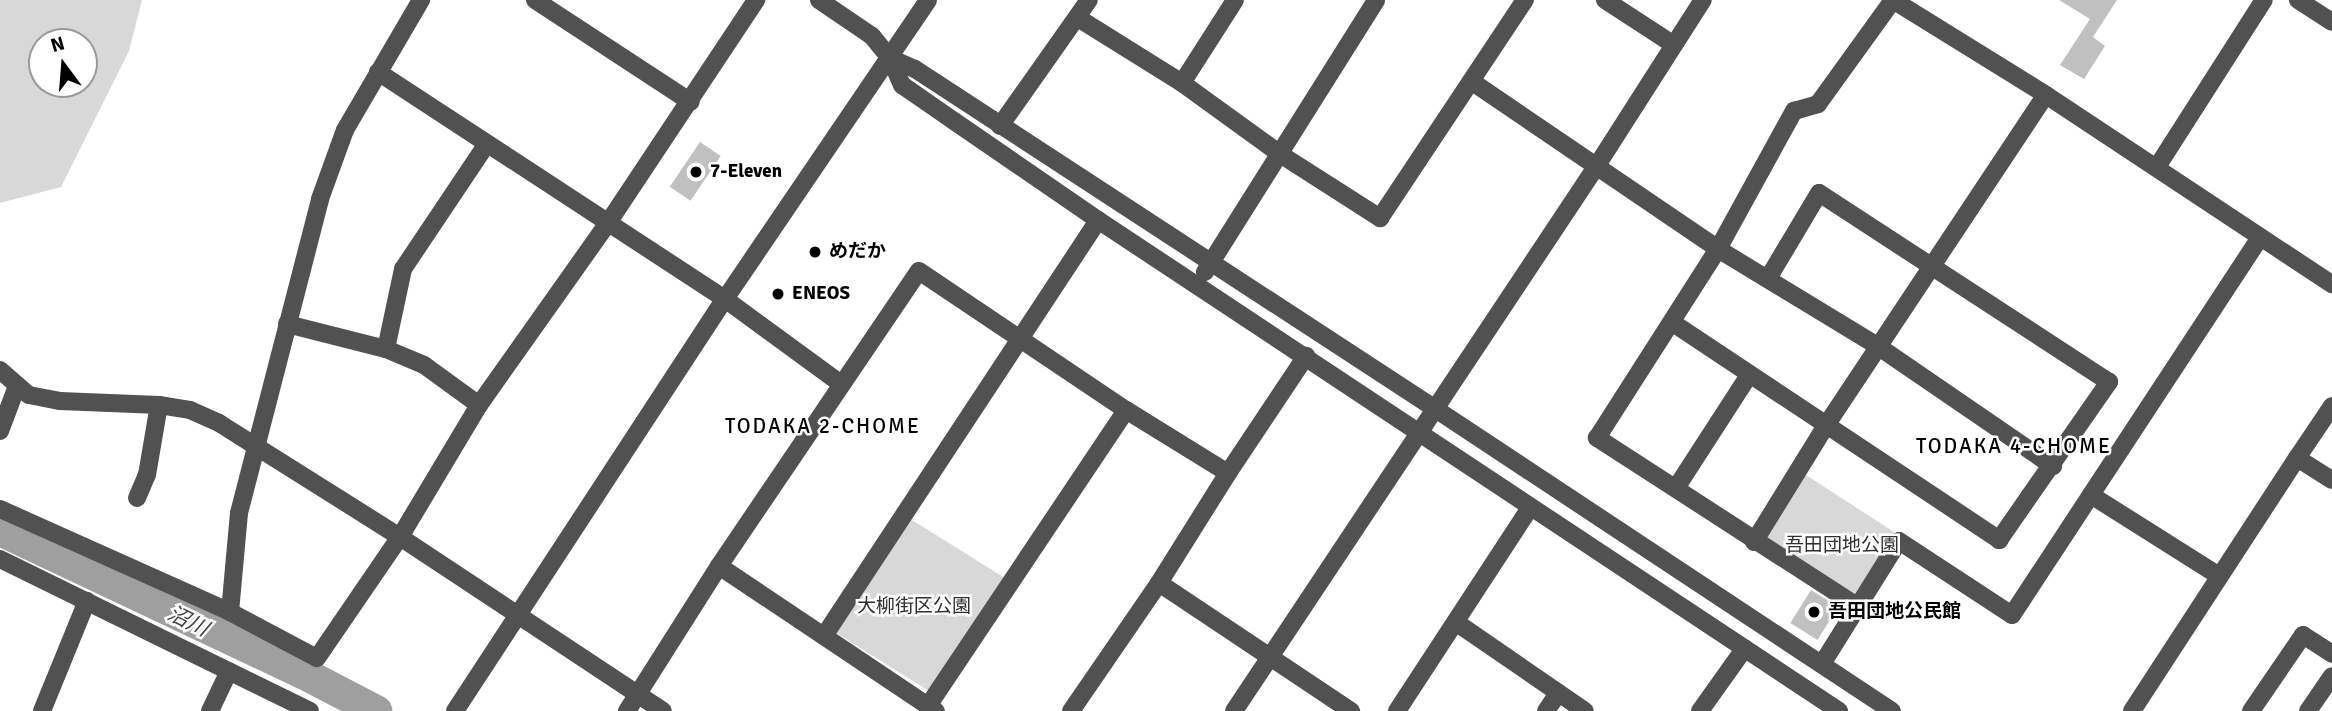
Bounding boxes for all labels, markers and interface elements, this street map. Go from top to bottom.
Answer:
north arrow [28,28,98,98]
text: N [48,31,67,58]
place label: 7-Eleven [710,161,782,183]
marker: 7-Eleven [688,164,704,180]
place label: めだか [829,241,886,263]
marker: めだか [807,244,823,260]
place label: ENEOS [792,283,850,305]
marker: ENEOS [770,286,786,302]
district label: TODAKA 2-CHOME [727,413,919,439]
district label: TODAKA 4-CHOME [1918,433,2110,459]
park label: 吾田団地公園 [1785,535,1899,557]
park label: 大柳街区公園 [857,596,971,618]
water label: 沼川 [164,600,212,642]
place label: 吾田団地公民館 [1828,601,1961,623]
marker: 吾田団地公民館 [1806,604,1822,620]

